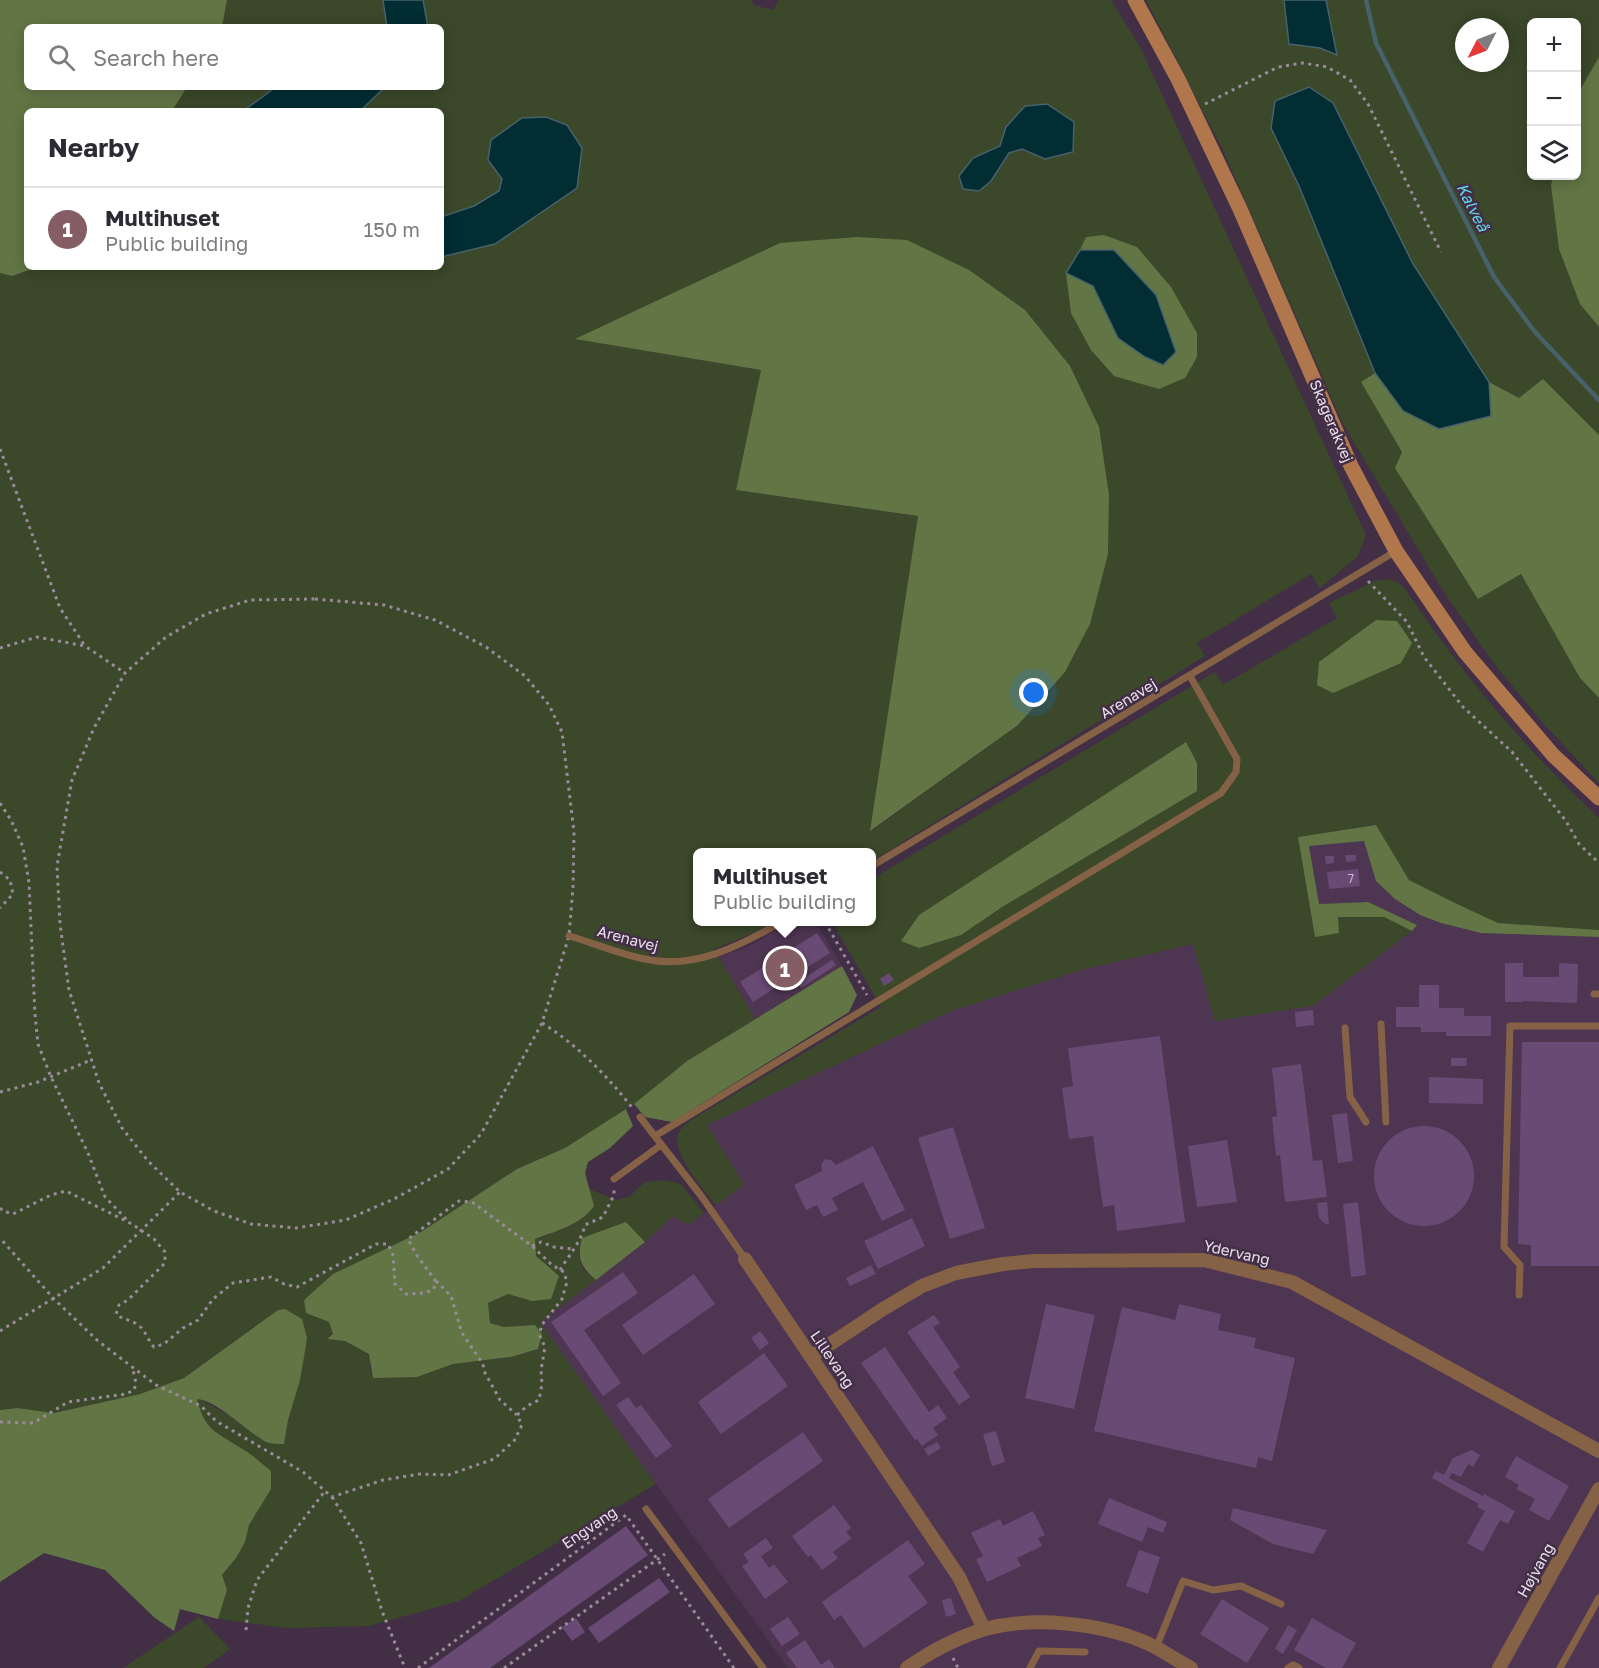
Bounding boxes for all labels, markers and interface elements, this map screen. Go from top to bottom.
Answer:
north arrow [1455,18,1509,72]
map controls [1527,18,1581,180]
button: + [1527,18,1581,72]
search box [24,24,444,90]
icon: search [45,41,78,74]
text: Search here [93,44,219,71]
button: − [1527,72,1581,126]
button: layers [1527,126,1581,180]
text: Nearby [48,132,139,163]
water label: Kalveå [1452,179,1494,235]
text: Multihuset [105,204,220,231]
text: 1 [62,217,73,241]
text: 150 m [364,217,420,241]
text: Public building [105,231,248,255]
street label: Skagerakvej [1307,377,1357,465]
street label: Arenavej [1097,674,1159,722]
your location [1019,678,1048,707]
popup [693,848,876,926]
text: Multihuset [713,862,828,889]
house number: 7 [1348,871,1354,886]
text: Public building [713,889,856,913]
street label: Arenavej [595,921,661,955]
pin: 1 [766,946,804,990]
street label: Ydervang [1202,1236,1272,1268]
street label: Lillevang [807,1327,859,1391]
street label: Engvang [558,1502,620,1552]
street label: Højvang [1513,1540,1557,1600]

